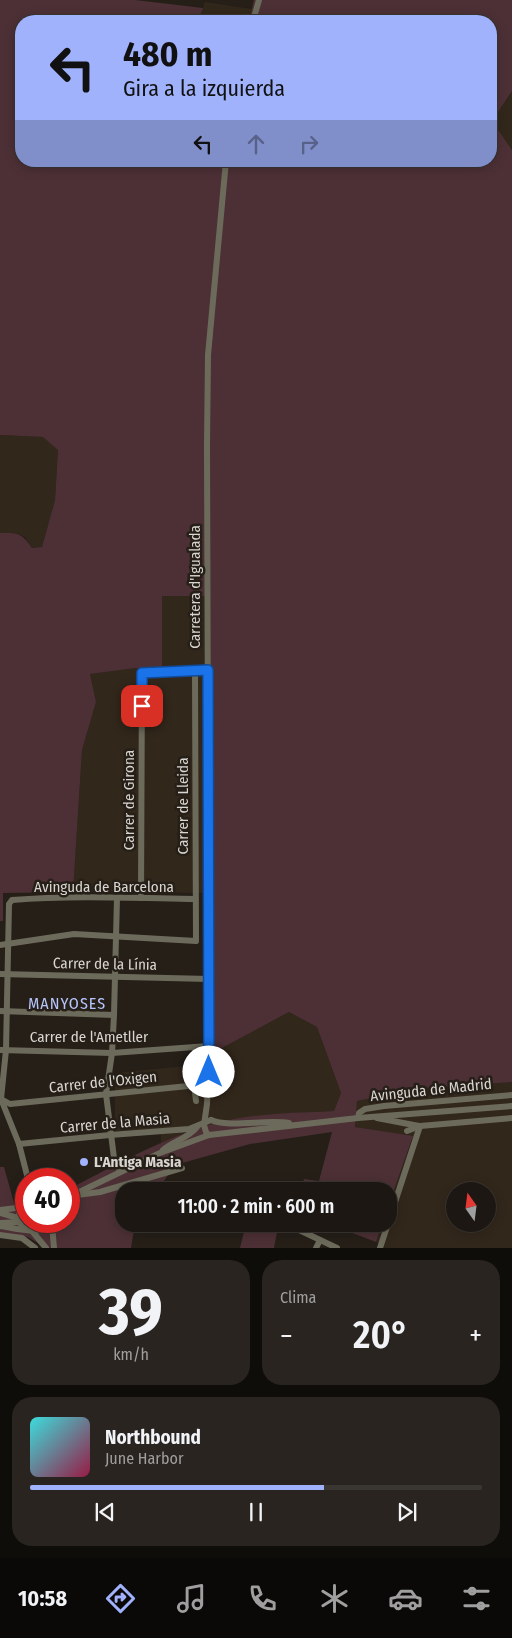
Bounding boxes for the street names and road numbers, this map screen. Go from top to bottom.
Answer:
street label: Carretera d'Igualada [186,525,204,649]
street label: Carrer de Girona [120,750,138,850]
street label: Carrer de Lleida [174,758,192,854]
street label: Avinguda de Barcelona [34,878,174,896]
street label: Carrer de la Línia [53,954,157,974]
street label: Carrer de l'Ametller [30,1028,149,1046]
street label: Carrer de l'Oxigen [48,1067,158,1097]
street label: Avinguda de Madrid [369,1075,493,1105]
street label: Carrer de la Masia [59,1109,171,1137]

